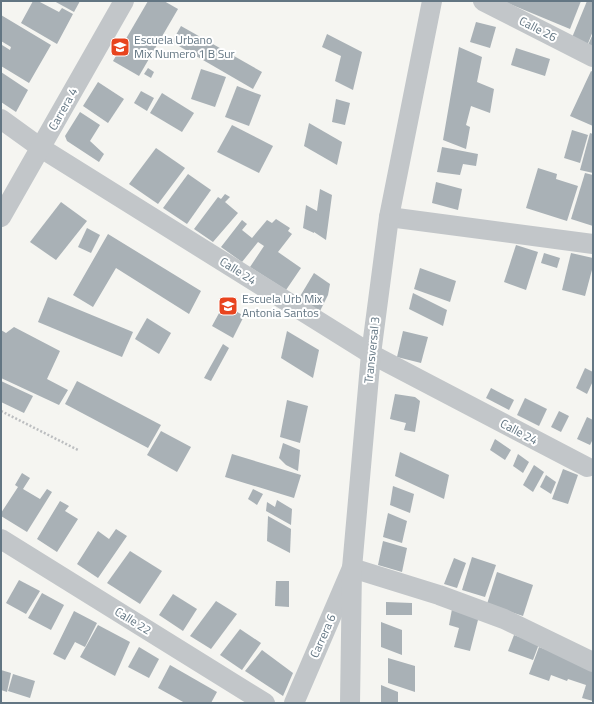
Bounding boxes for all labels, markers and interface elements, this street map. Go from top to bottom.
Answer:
street label: Calle 26 [516,11,561,46]
place label: Escuela Urbano Mix Numero 1 B Sur [134,30,235,63]
school or university icon: Escuela Urbano Mix Numero 1 B Sur [109,36,131,58]
street label: Carrera 4 [43,84,82,134]
street label: Calle 24 [216,252,261,289]
place label: Escuela Urb Mix Antonia Santos [242,289,323,322]
school or university icon: Escuela Urb Mix Antonia Santos [217,295,239,317]
street label: Transversal 3 [359,316,384,384]
street label: Calle 24 [497,414,542,450]
street label: Calle 22 [111,602,155,639]
street label: Carrera 6 [304,611,341,661]

